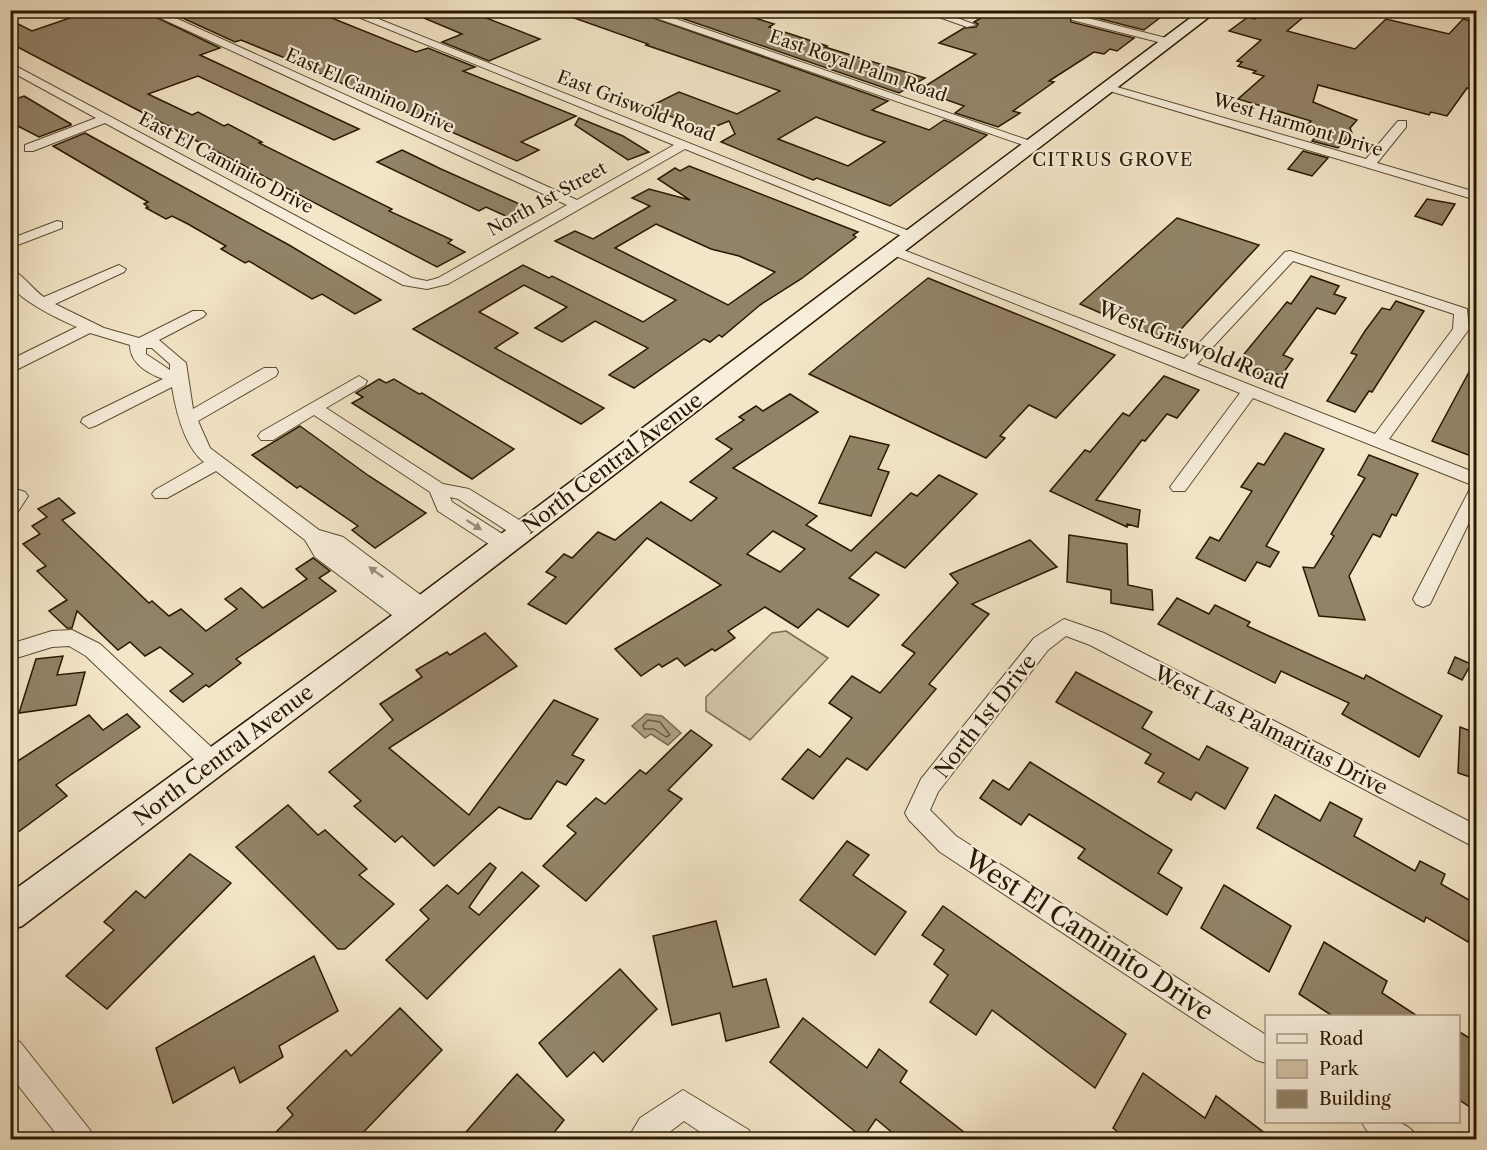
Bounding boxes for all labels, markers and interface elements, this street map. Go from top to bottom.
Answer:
street label: East Royal Palm Road [766,25,950,107]
street label: East El Camino Drive [282,44,458,138]
street label: East Griswold Road [554,66,718,146]
street label: West Harmont Drive [1209,88,1386,161]
street label: East El Caminito Drive [135,108,317,218]
district label: CITRUS GROVE [1032,149,1194,171]
street label: North 1st Street [484,157,611,241]
street label: West Griswold Road [1094,295,1292,395]
street label: North Central Avenue [517,387,707,539]
one-way arrow [466,519,482,531]
one-way arrow [368,566,384,578]
street label: North 1st Drive [929,649,1041,783]
street label: West Las Palmaritas Drive [1149,660,1392,800]
street label: North Central Avenue [128,679,318,831]
street label: West El Caminito Drive [958,842,1219,1027]
legend [1265,1015,1460,1123]
text: Road [1319,1028,1364,1050]
text: Park [1319,1058,1360,1080]
text: Building [1319,1088,1391,1110]

